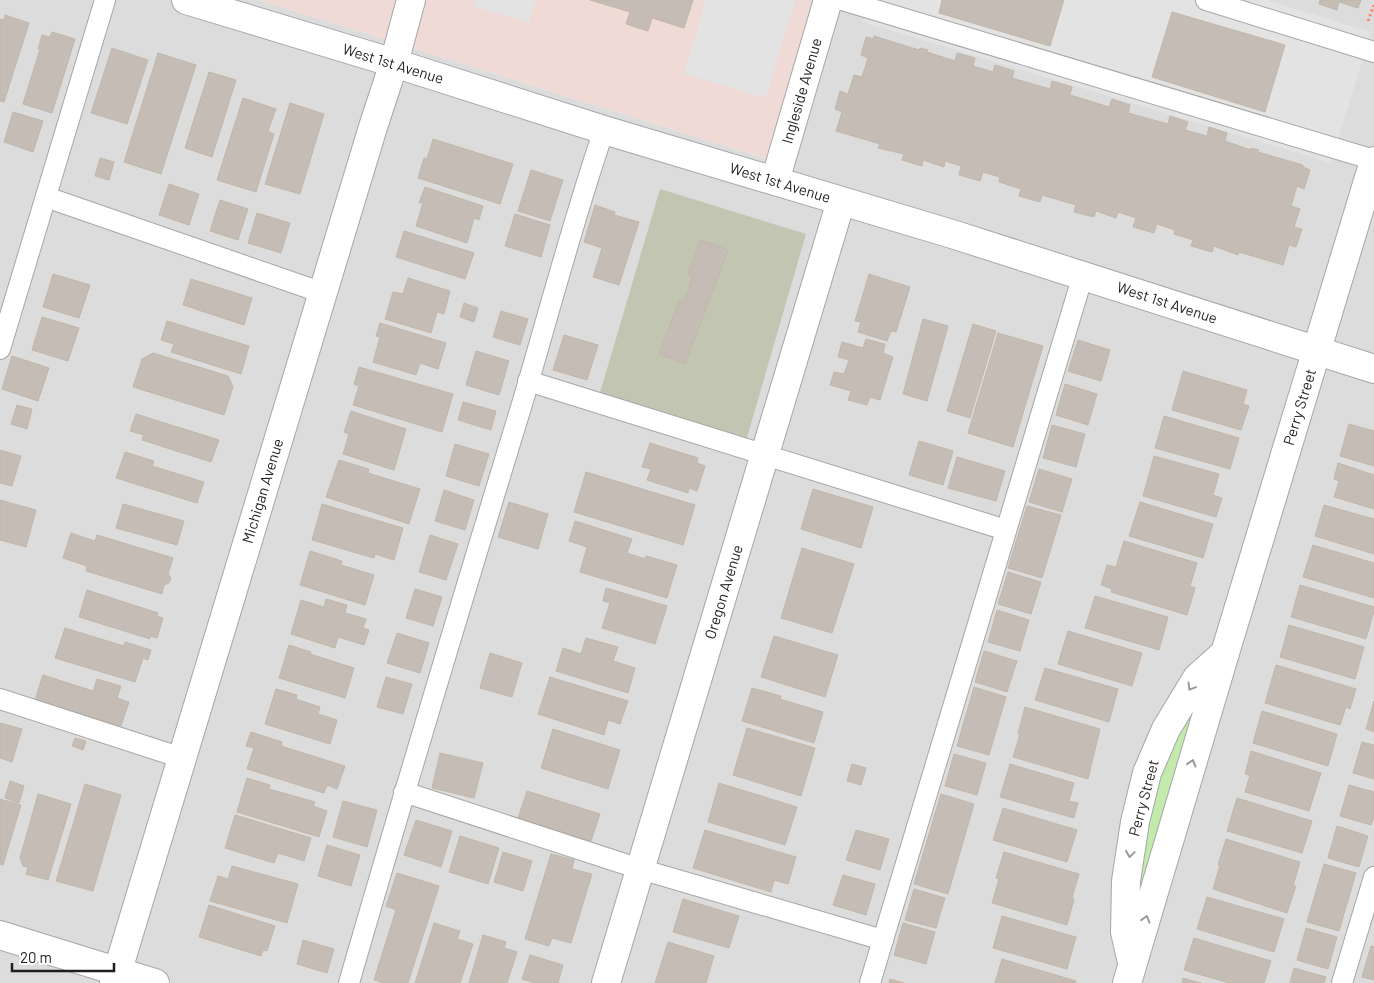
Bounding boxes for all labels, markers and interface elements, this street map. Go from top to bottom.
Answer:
street label: Ingleside Avenue [777,36,825,146]
street label: West 1st Avenue [341,39,446,87]
street label: West 1st Avenue [728,158,833,206]
street label: West 1st Avenue [1115,277,1220,327]
street label: Perry Street [1279,366,1319,447]
street label: Michigan Avenue [238,436,287,545]
street label: Oregon Avenue [700,542,746,641]
one-way arrow [1188,682,1198,691]
street label: Perry Street [1124,757,1162,838]
one-way arrow [1187,759,1197,768]
one-way arrow [1125,851,1136,859]
one-way arrow [1141,915,1151,923]
scale bar [12,940,115,972]
text: 20 m [20,948,52,966]

